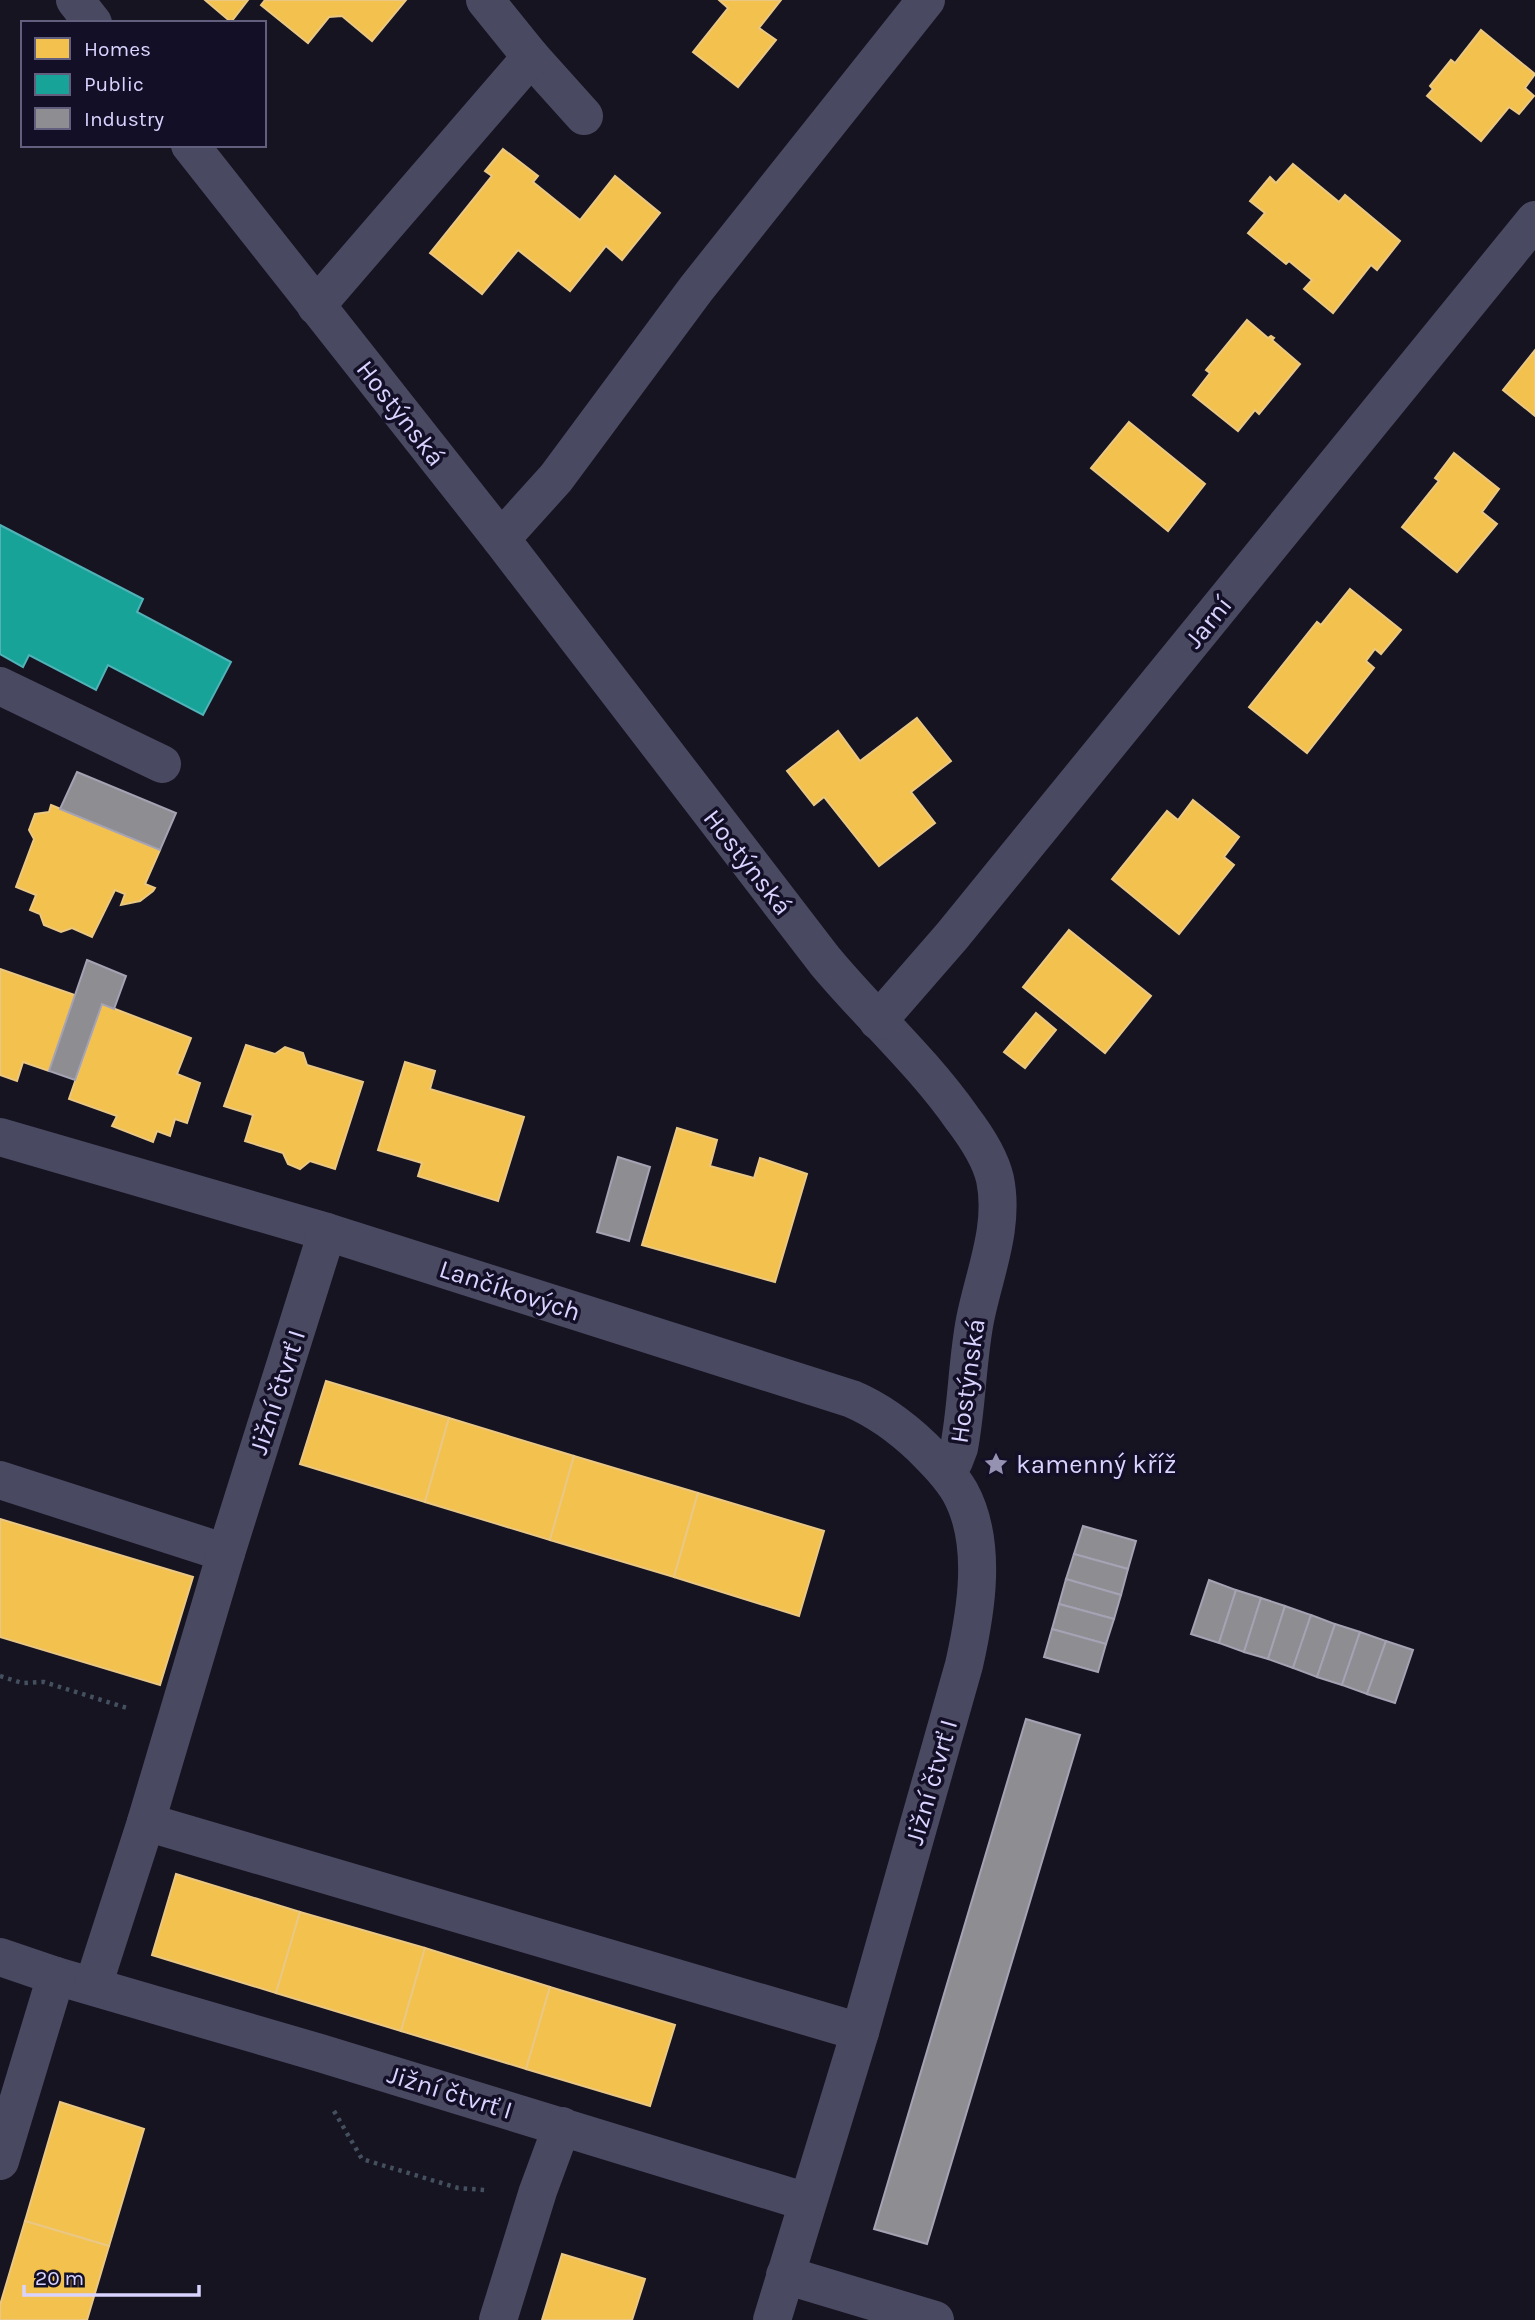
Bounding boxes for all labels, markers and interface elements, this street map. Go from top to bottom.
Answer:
legend [21,21,266,147]
text: Homes [84,37,151,61]
text: Public [84,72,144,96]
text: Industry [84,107,164,131]
street label: Hostýnská [350,354,451,472]
street label: Jarní [1178,590,1239,654]
street label: Hostýnská [697,803,798,921]
street label: Lančíkových [435,1253,584,1328]
street label: Hostýnská [943,1317,992,1445]
street label: Jižní čtvrť I [243,1326,312,1458]
place label: kamenný kříž [1016,1449,1176,1480]
place icon: kamenný kříž [982,1450,1010,1478]
street label: Jižní čtvrť I [899,1716,964,1848]
street label: Jižní čtvrť I [384,2059,516,2126]
scale bar [24,2254,200,2298]
text: 20 m [35,2266,84,2290]

